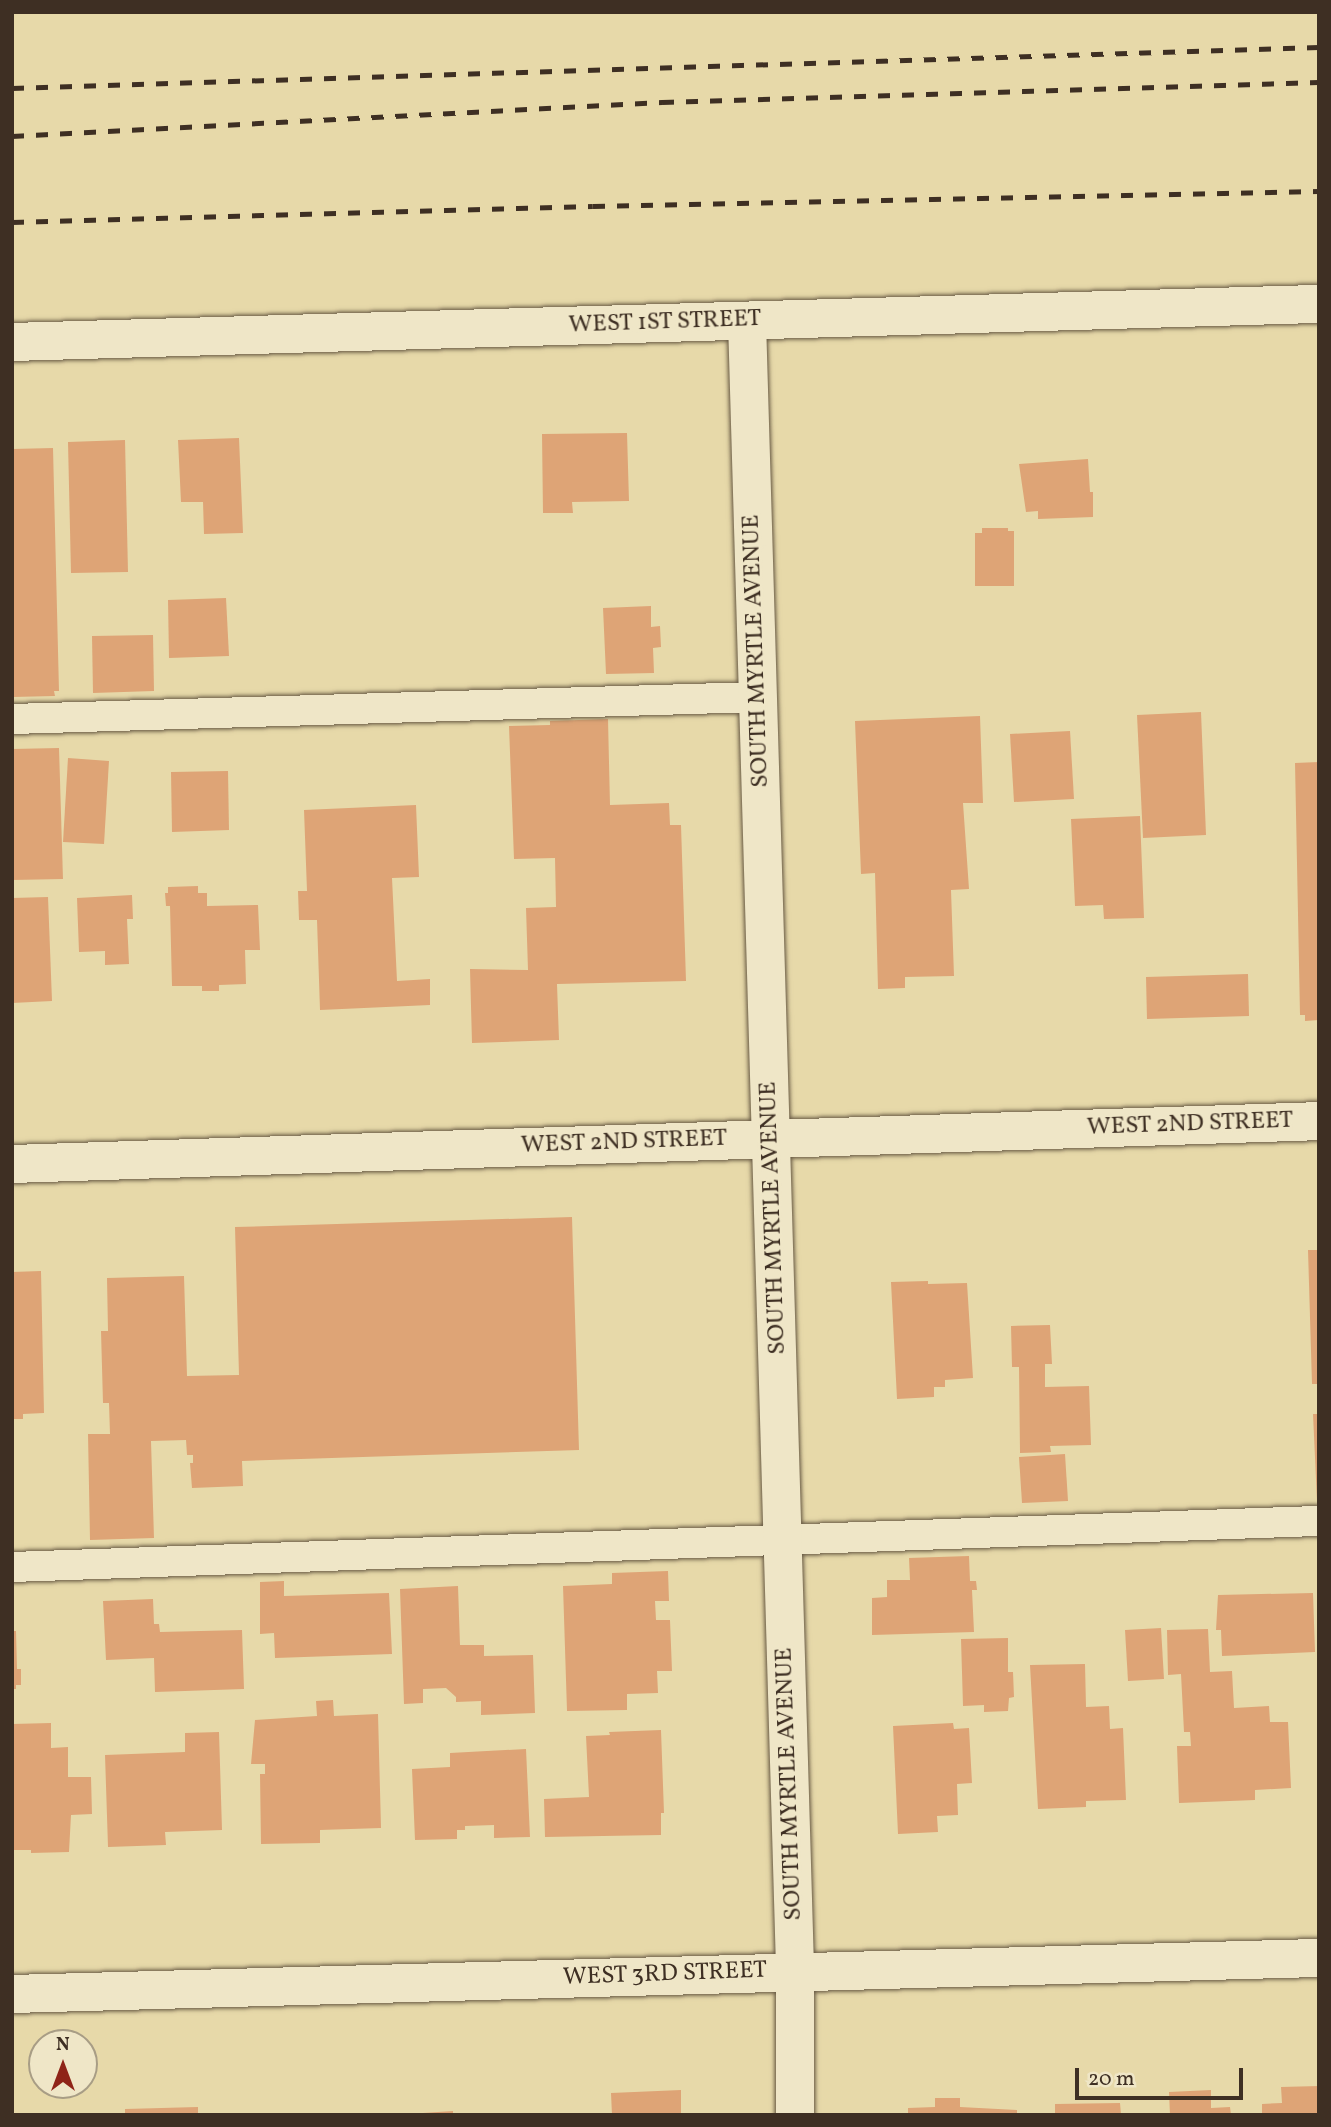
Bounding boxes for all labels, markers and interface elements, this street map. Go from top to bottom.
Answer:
street label: WEST 1ST STREET [567,305,763,341]
street label: SOUTH MYRTLE AVENUE [738,514,776,788]
street label: SOUTH MYRTLE AVENUE [755,1081,793,1355]
street label: WEST 2ND STREET [1086,1107,1294,1143]
street label: WEST 2ND STREET [520,1125,728,1161]
street label: SOUTH MYRTLE AVENUE [771,1647,809,1921]
street label: WEST 3RD STREET [562,1957,768,1993]
north arrow [28,2029,98,2099]
text: N [56,2032,70,2058]
scale bar [1079,2054,1247,2098]
text: 20 m [1088,2065,1134,2094]

